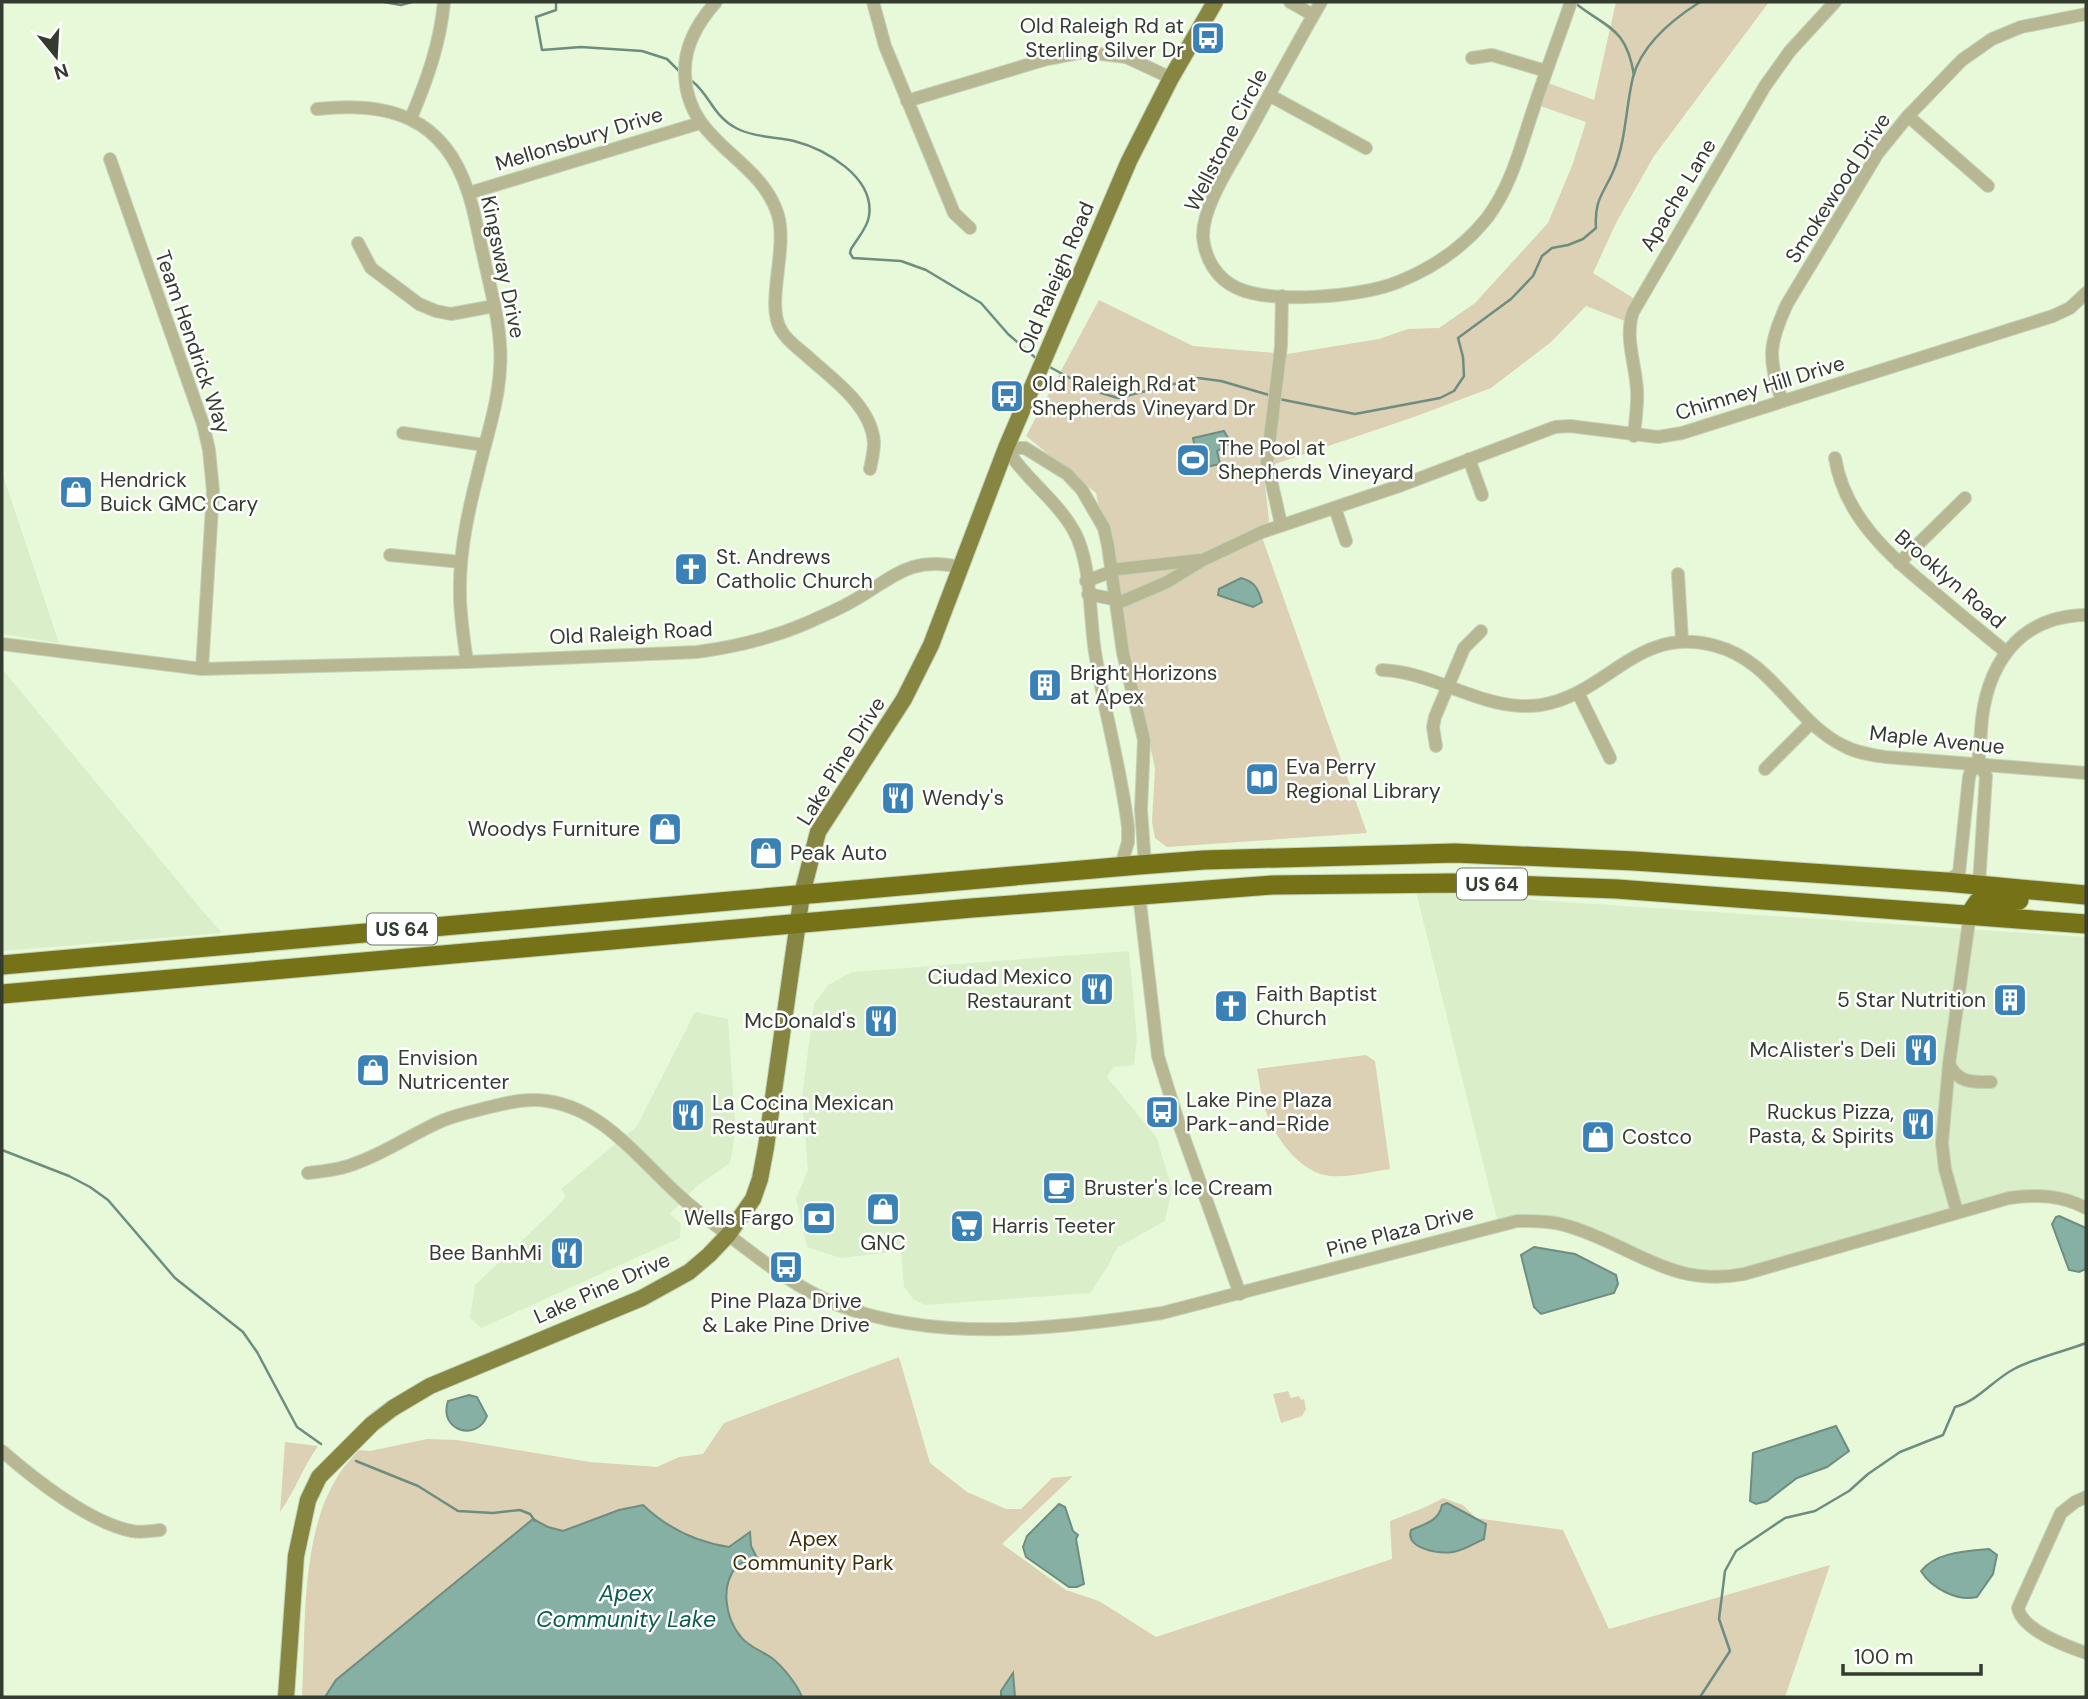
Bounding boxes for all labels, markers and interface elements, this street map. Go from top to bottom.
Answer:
place label: Old Raleigh Rd at Sterling Silver Dr [1020,12,1184,64]
bus stop icon: Old Raleigh Rd at Sterling Silver Dr [1189,19,1227,57]
north arrow [21,21,91,91]
text: N [51,58,72,86]
street label: Wellstone Circle [1178,64,1274,216]
street label: Mellonsbury Drive [492,100,666,178]
street label: Smokewood Drive [1779,107,1897,268]
street label: Apache Lane [1633,133,1723,256]
street label: Kingsway Drive [474,193,532,341]
street label: Old Raleigh Road [1011,197,1101,359]
street label: Team Hendrick Way [148,247,238,438]
street label: Chimney Hill Drive [1672,349,1848,427]
place label: Old Raleigh Rd at Shepherds Vineyard Dr [1032,370,1256,422]
bus stop icon: Old Raleigh Rd at Shepherds Vineyard Dr [988,377,1026,415]
place label: The Pool at Shepherds Vineyard [1218,434,1414,486]
sports icon: The Pool at Shepherds Vineyard [1174,441,1212,479]
place label: Hendrick Buick GMC Cary [100,466,258,518]
shop icon: Hendrick Buick GMC Cary [57,473,95,511]
street label: Brooklyn Road [1889,523,2011,635]
place label: St. Andrews Catholic Church [716,543,873,595]
church icon: St. Andrews Catholic Church [672,550,710,588]
street label: Old Raleigh Road [549,615,713,651]
place label: Bright Horizons at Apex [1070,659,1217,711]
building icon: Bright Horizons at Apex [1026,666,1064,704]
street label: Lake Pine Drive [790,691,892,830]
street label: Maple Avenue [1868,719,2006,761]
place label: Eva Perry Regional Library [1286,753,1441,805]
library icon: Eva Perry Regional Library [1243,760,1281,798]
restaurant icon: Wendy's [879,779,917,817]
place label: Wendy's [922,784,1004,812]
shop icon: Woodys Furniture [646,810,684,848]
place label: Woodys Furniture [468,815,640,843]
shop icon: Peak Auto [747,834,785,872]
place label: Peak Auto [790,839,887,867]
road number: US 64 [1457,869,1527,900]
road number: US 64 [367,914,437,945]
place label: Ciudad Mexico Restaurant [927,963,1072,1015]
restaurant icon: Ciudad Mexico Restaurant [1078,970,1116,1008]
place label: Faith Baptist Church [1256,980,1377,1032]
building icon: 5 Star Nutrition [1991,981,2029,1019]
place label: 5 Star Nutrition [1837,986,1986,1014]
church icon: Faith Baptist Church [1212,987,1250,1025]
restaurant icon: McDonald's [862,1002,900,1040]
place label: McDonald's [744,1007,856,1035]
restaurant icon: McAlister's Deli [1902,1031,1940,1069]
place label: McAlister's Deli [1749,1036,1896,1064]
place label: Envision Nutricenter [398,1044,509,1096]
shop icon: Envision Nutricenter [354,1051,392,1089]
place label: Lake Pine Plaza Park-and-Ride [1186,1086,1332,1138]
place label: La Cocina Mexican Restaurant [712,1089,894,1141]
bus stop icon: Lake Pine Plaza Park-and-Ride [1143,1093,1181,1131]
restaurant icon: La Cocina Mexican Restaurant [669,1096,707,1134]
place label: Ruckus Pizza, Pasta, & Spirits [1749,1098,1894,1150]
restaurant icon: Ruckus Pizza, Pasta, & Spirits [1899,1105,1937,1143]
shop icon: Costco [1579,1118,1617,1156]
place label: Costco [1622,1123,1692,1151]
cafe icon: Bruster's Ice Cream [1040,1169,1078,1207]
place label: Bruster's Ice Cream [1084,1174,1273,1202]
shop icon: GNC [864,1190,902,1228]
street label: Pine Plaza Drive [1323,1198,1477,1264]
bank icon: Wells Fargo [800,1199,838,1237]
place label: Wells Fargo [684,1204,794,1232]
supermarket icon: Harris Teeter [948,1207,986,1245]
place label: Harris Teeter [992,1212,1116,1240]
place label: GNC [860,1229,906,1257]
restaurant icon: Bee BanhMi [548,1234,586,1272]
place label: Bee BanhMi [429,1239,542,1267]
street label: Lake Pine Drive [529,1245,675,1331]
bus stop icon: Pine Plaza Drive & Lake Pine Drive [767,1248,805,1286]
place label: Pine Plaza Drive & Lake Pine Drive [702,1287,870,1339]
park label: Apex Community Park [732,1525,894,1577]
water label: Apex Community Lake [536,1578,716,1634]
scale bar [1843,1632,1981,1676]
text: 100 m [1854,1643,1914,1671]

